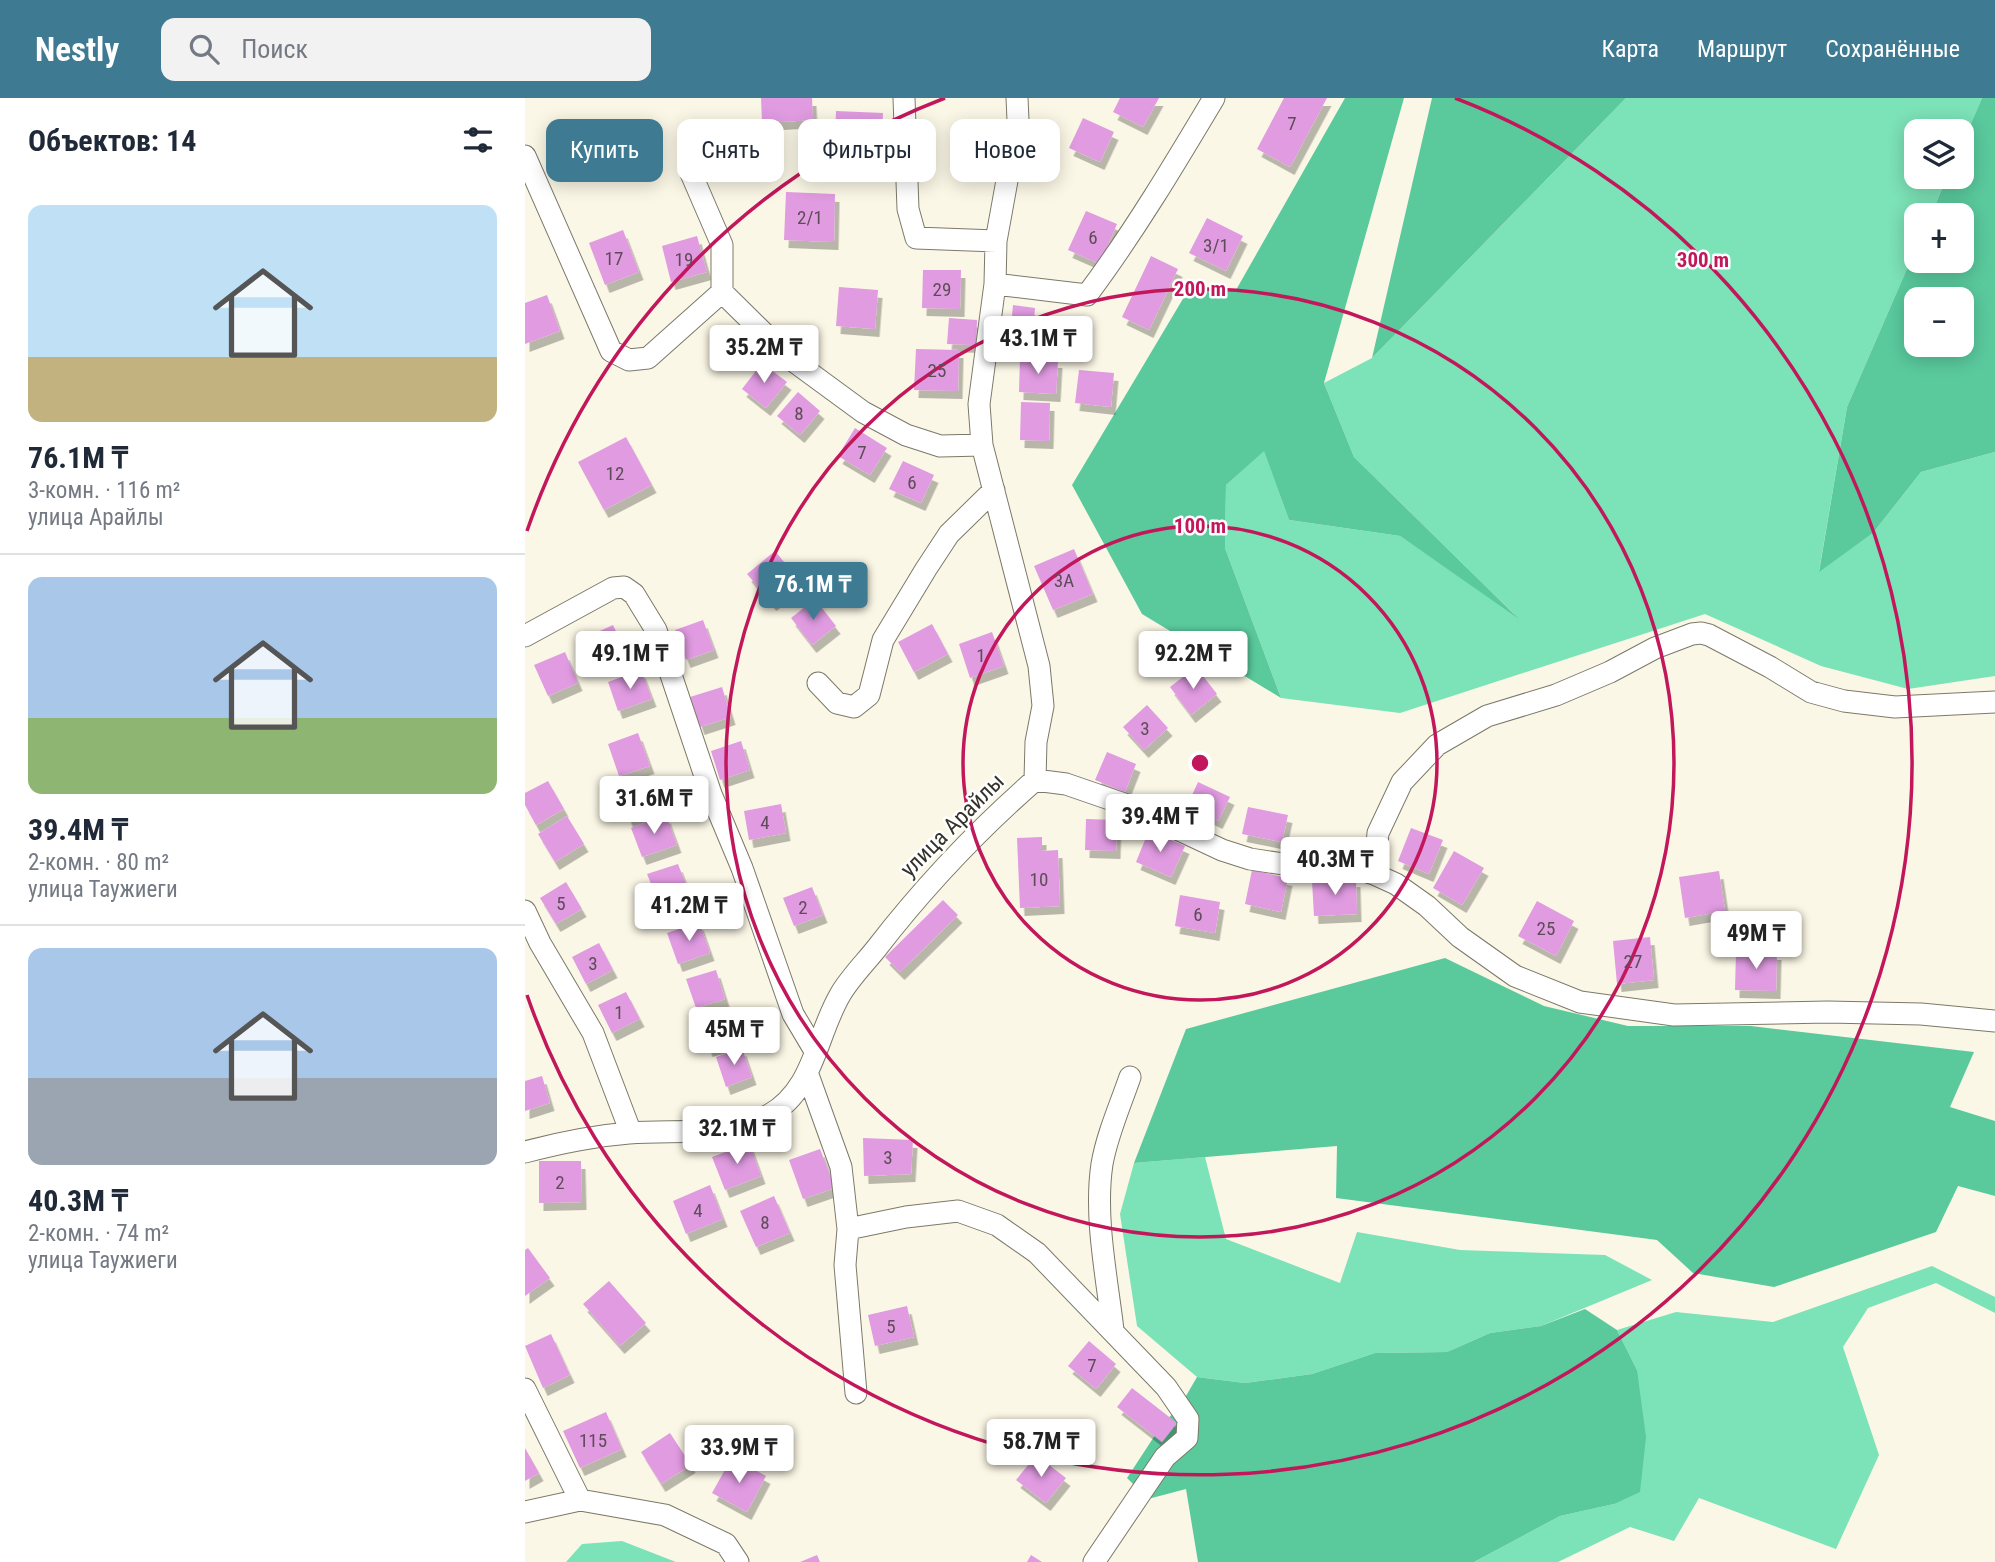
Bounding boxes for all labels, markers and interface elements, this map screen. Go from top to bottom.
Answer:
search box [161,18,651,81]
text: Nestly [35,30,119,69]
icon: search [185,30,223,68]
text: Поиск [241,34,308,64]
text: Карта [1602,35,1659,63]
text: Маршрут [1697,35,1787,63]
text: Сохранённые [1825,35,1960,63]
house number: 7 [1287,112,1297,135]
chip: Купить [546,119,663,182]
chip: Снять [677,119,784,182]
chip: Фильтры [798,119,936,182]
chip: Новое [950,119,1060,182]
map controls [1904,119,1974,357]
button: layers [1904,119,1974,189]
icon: filters [459,121,497,159]
text: Объектов: 14 [28,123,196,158]
button: + [1904,203,1974,273]
house number: 2/1 [797,206,823,229]
house number: 6 [1088,226,1098,249]
house number: 3/1 [1203,234,1229,257]
house number: 17 [605,247,623,270]
house number: 19 [675,248,693,271]
text: 300 m [1677,248,1729,272]
icon: home [200,250,326,376]
text: 200 m [1174,277,1226,301]
house number: 29 [933,278,951,301]
button: − [1904,287,1974,357]
pin: 43.1M ₸ [973,316,1103,376]
text: 43.1M ₸ [1000,325,1076,352]
pin: 35.2M ₸ [699,326,829,385]
text: 35.2M ₸ [726,334,802,361]
house number: 25 [928,359,946,382]
house number: 8 [794,402,804,425]
text: 76.1M ₸ [28,440,128,475]
house number: 7 [857,441,867,464]
house number: 12 [606,462,624,485]
house number: 6 [907,471,917,494]
text: 3-комн. · 116 m² [28,477,180,504]
text: улица Арайлы [28,504,164,531]
text: 100 m [1174,514,1226,538]
pin: 76.1M ₸ [748,562,878,622]
house number: 3А [1054,569,1074,592]
text: 76.1M ₸ [775,571,851,598]
icon: home [200,622,326,748]
pin: 49.1M ₸ [565,632,695,691]
pin: 92.2M ₸ [1128,632,1258,691]
text: 49.1M ₸ [592,640,668,667]
text: 92.2M ₸ [1155,640,1231,667]
house number: 1 [976,644,986,667]
house number: 3 [1140,717,1150,740]
centre of rings [1188,751,1212,775]
street label: улица Арайлы [895,768,1010,883]
pin: 31.6M ₸ [589,776,719,836]
text: 31.6M ₸ [616,785,692,812]
pin: 39.4M ₸ [1095,794,1225,854]
text: 39.4M ₸ [1122,803,1198,830]
house number: 4 [760,811,770,834]
text: 39.4M ₸ [28,812,128,847]
pin: 40.3M ₸ [1270,838,1400,897]
text: 40.3M ₸ [1297,846,1373,873]
text: 2-комн. · 80 m² [28,849,169,876]
house number: 10 [1030,868,1048,891]
text: улица Таужиеги [28,876,178,903]
pin: 41.2M ₸ [624,884,754,943]
house number: 5 [556,892,566,915]
text: 41.2M ₸ [651,892,727,919]
house number: 2 [798,896,808,919]
house number: 6 [1193,903,1203,926]
pin: 49M ₸ [1707,912,1805,971]
house number: 25 [1537,917,1555,940]
text: 49M ₸ [1727,920,1785,947]
house number: 27 [1624,950,1642,973]
house number: 3 [588,952,598,975]
icon: home [200,993,326,1119]
house number: 1 [614,1001,624,1024]
pin: 45M ₸ [685,1007,783,1067]
text: 45M ₸ [705,1016,763,1043]
pin: 32.1M ₸ [672,1107,802,1166]
text: 32.1M ₸ [699,1115,775,1142]
house number: 3 [883,1146,893,1169]
house number: 2 [555,1171,565,1194]
text: 40.3M ₸ [28,1183,128,1218]
house number: 4 [693,1199,703,1222]
house number: 8 [760,1211,770,1234]
text: 2-комн. · 74 m² [28,1220,169,1247]
text: улица Таужиеги [28,1247,178,1274]
house number: 5 [886,1315,896,1338]
house number: 7 [1087,1354,1097,1377]
pin: 58.7M ₸ [976,1420,1106,1479]
pin: 33.9M ₸ [674,1426,804,1485]
text: 58.7M ₸ [1003,1428,1079,1455]
house number: 115 [579,1429,607,1452]
text: 33.9M ₸ [701,1434,777,1461]

